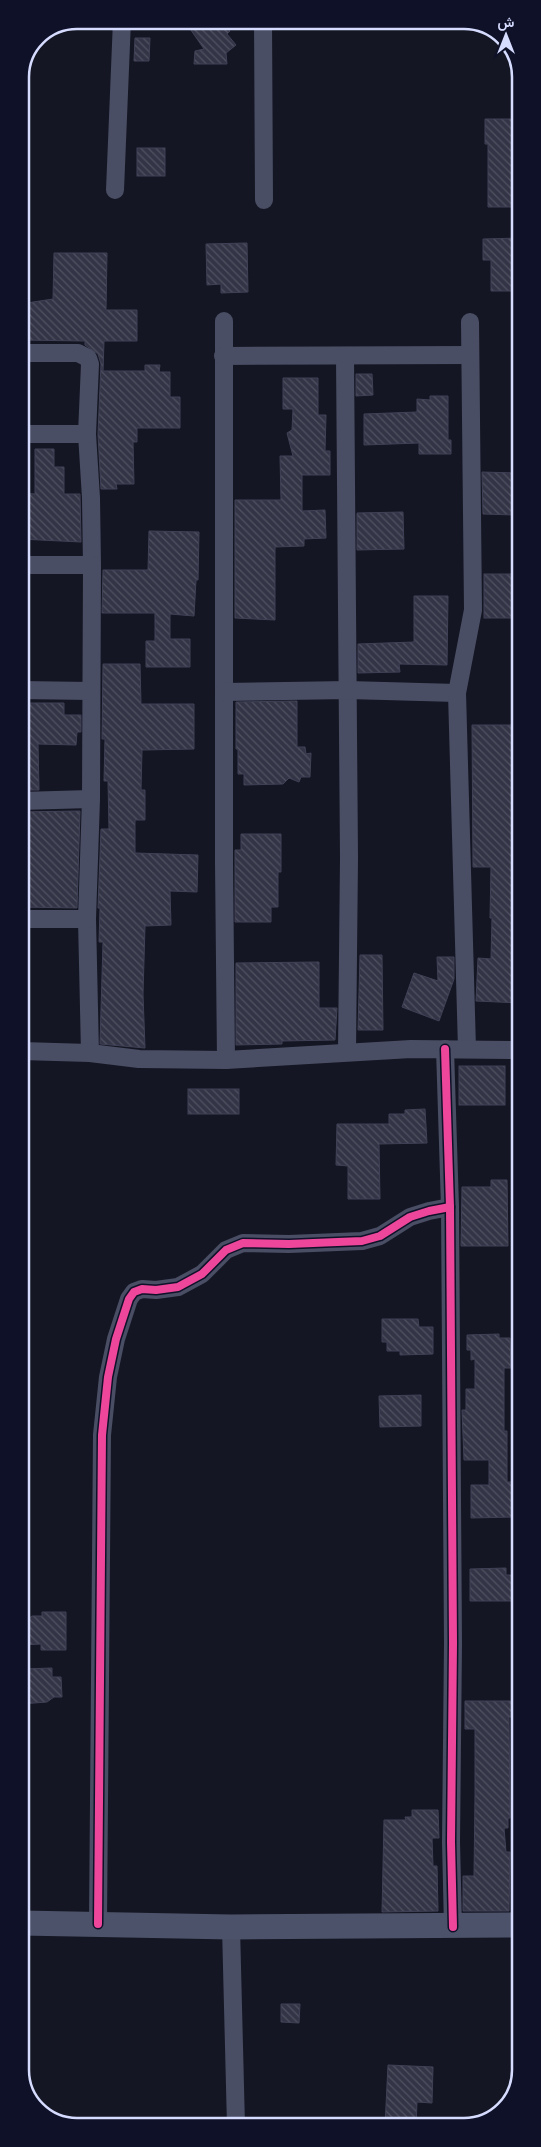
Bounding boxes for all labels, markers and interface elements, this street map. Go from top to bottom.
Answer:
north arrow [481,10,531,60]
text: ش [498,13,515,32]

